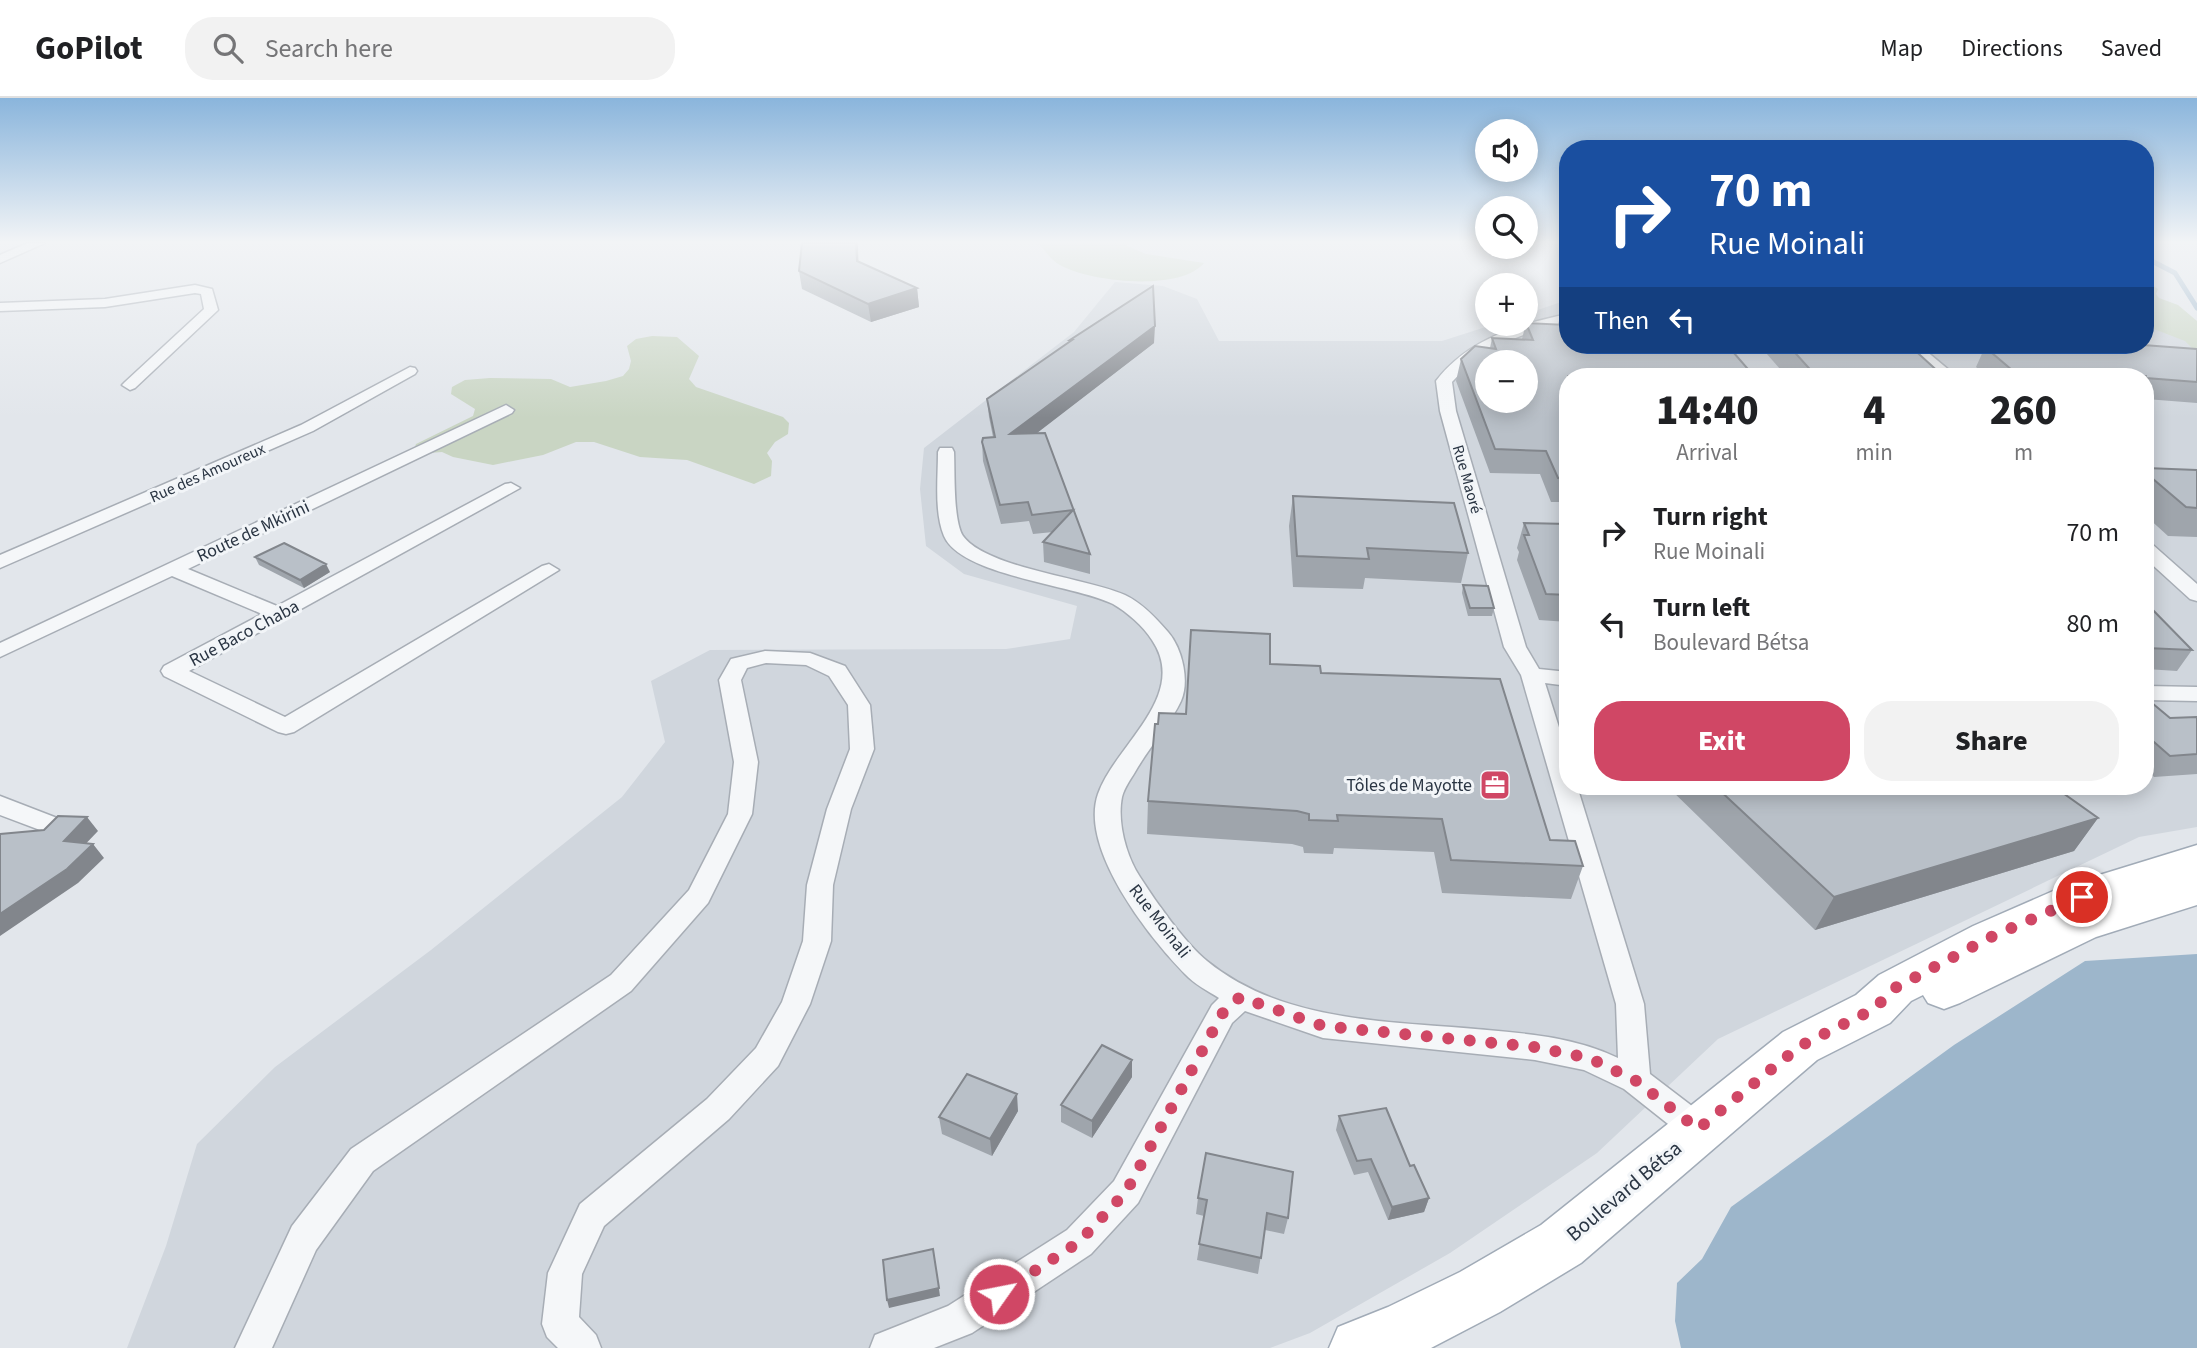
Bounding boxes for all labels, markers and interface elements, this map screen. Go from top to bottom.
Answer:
search box [185,17,675,80]
text: GoPilot [35,25,143,72]
icon: search [209,29,247,67]
text: Search here [265,30,393,67]
text: Map [1880,31,1923,66]
text: Directions [1961,31,2063,66]
text: Saved [2101,31,2162,66]
map controls [1475,119,1538,413]
button: sound [1475,119,1538,182]
text: 70 m [1709,156,1813,226]
icon: right [1594,168,1685,259]
button: search [1475,196,1538,259]
text: Rue Moinali [1709,221,1865,267]
button: + [1475,273,1538,336]
icon: left [1663,301,1701,339]
text: Then [1594,302,1649,339]
button: − [1475,350,1538,413]
text: 14:40 [1656,381,1759,441]
text: 4 [1863,381,1885,441]
text: 260 [1990,381,2057,441]
text: Arrival [1676,436,1738,469]
text: min [1856,436,1893,469]
text: m [2014,436,2033,469]
street label: Rue des Amoureux [146,438,269,508]
street label: Rue Maoré [1447,442,1487,516]
street label: Route de Mkirini [193,494,314,569]
text: Turn right [1653,498,1768,535]
icon: right [1594,514,1632,552]
text: 70 m [2066,514,2119,551]
text: Rue Moinali [1653,535,1765,568]
text: Turn left [1653,589,1750,626]
street label: Rue Baco Chaba [185,594,304,673]
icon: left [1594,605,1632,643]
text: 80 m [2066,605,2119,642]
text: Boulevard Bétsa [1653,626,1809,659]
button: Exit [1594,701,1850,781]
button: Share [1864,701,2119,781]
office icon: Tôles de Mayotte [1478,768,1512,802]
place label: Tôles de Mayotte [1346,773,1472,798]
pin [2052,867,2112,927]
icon: arrive [2063,878,2101,916]
street label: Rue Moinali [1123,879,1196,964]
street label: Boulevard Bétsa [1560,1134,1688,1248]
position arrow [962,1257,1036,1331]

